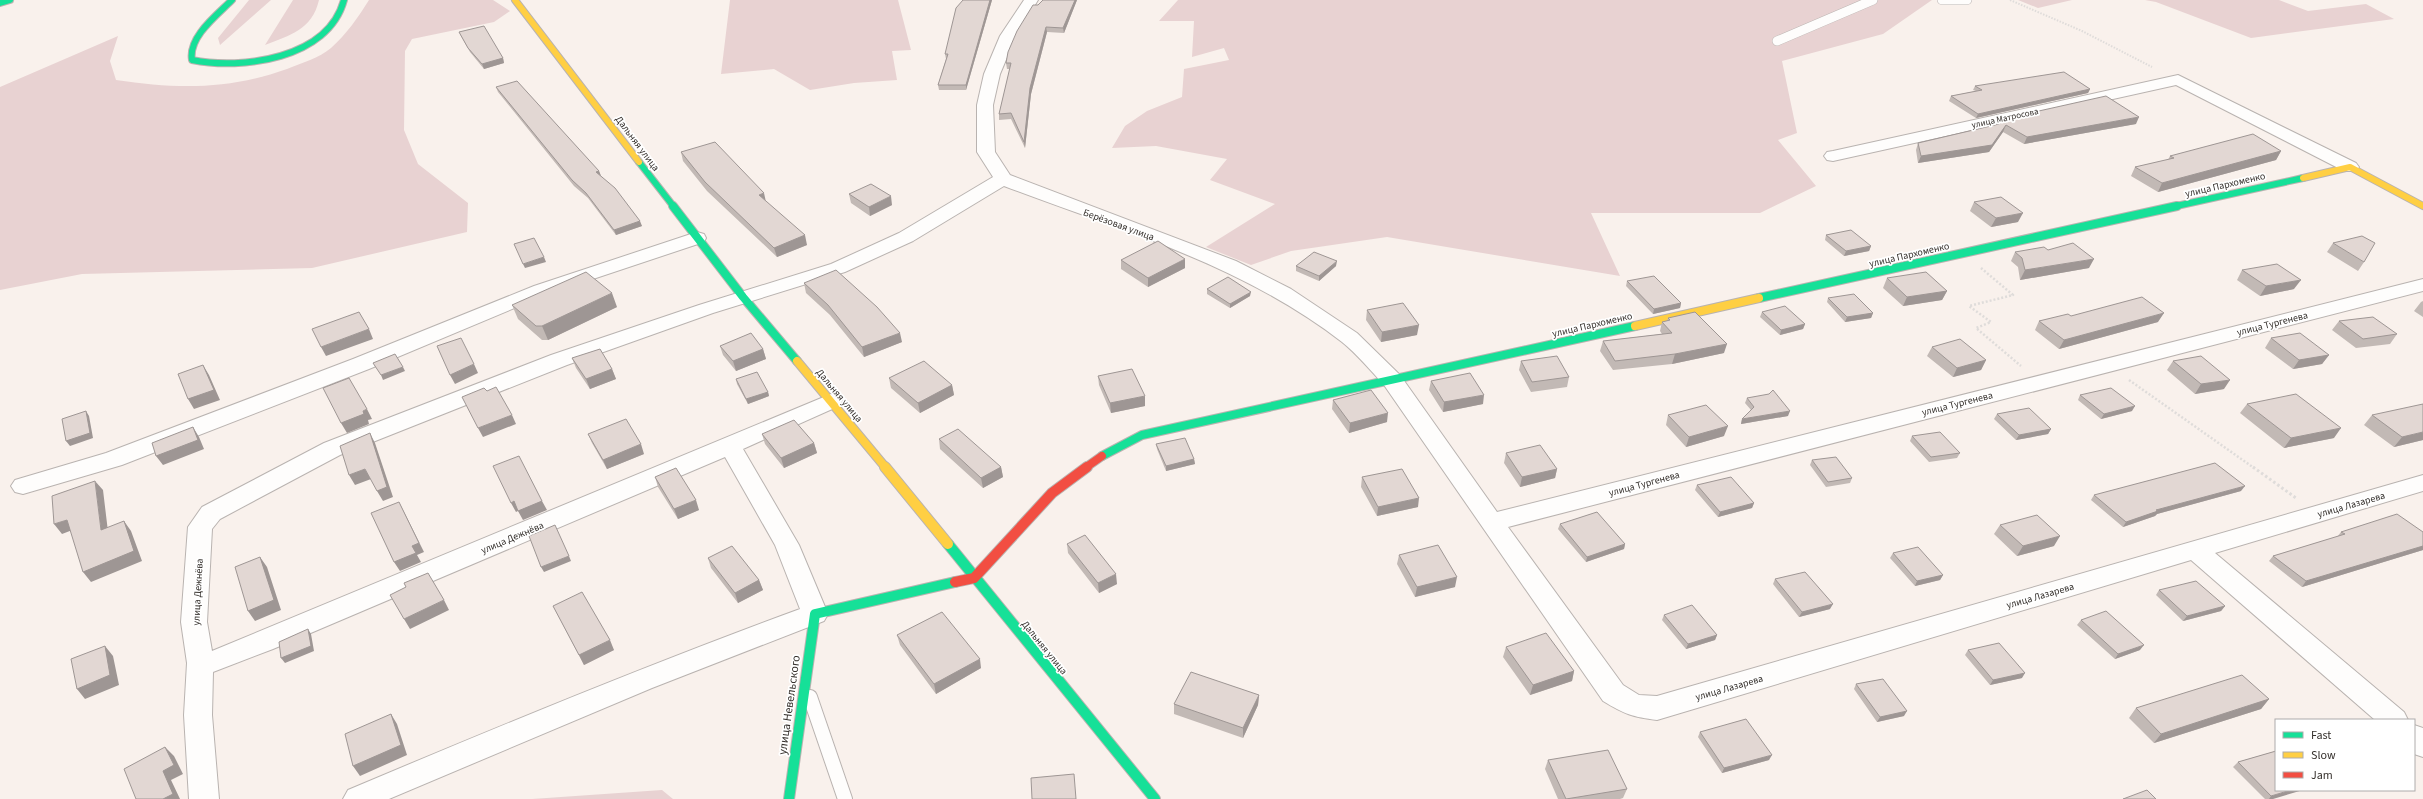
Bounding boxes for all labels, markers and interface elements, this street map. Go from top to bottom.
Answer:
street label: улица Матросова [1970,105,2040,132]
street label: Дальняя улица [612,113,663,174]
street label: улица Пархоменко [2184,169,2267,201]
street label: Берёзовая улица [1081,206,1156,244]
street label: улица Пархоменко [1868,239,1951,271]
street label: улица Тургенева [2235,308,2309,340]
street label: улица Пархоменко [1551,309,1634,341]
street label: Дальняя улица [813,366,866,425]
street label: улица Тургенева [1920,388,1994,420]
street label: улица Тургенева [1607,468,1681,500]
street label: улица Лазарева [2316,489,2387,521]
street label: улица Дежнёва [479,518,546,557]
street label: улица Дежнёва [189,558,207,626]
street label: улица Лазарева [2005,580,2076,612]
street label: Дальняя улица [1018,618,1070,678]
street label: улица Невельского [774,654,805,756]
street label: улица Лазарева [1694,672,1765,704]
legend [2275,719,2415,791]
text: Fast [2311,727,2331,744]
text: Slow [2311,747,2336,764]
text: Jam [2311,767,2333,784]

